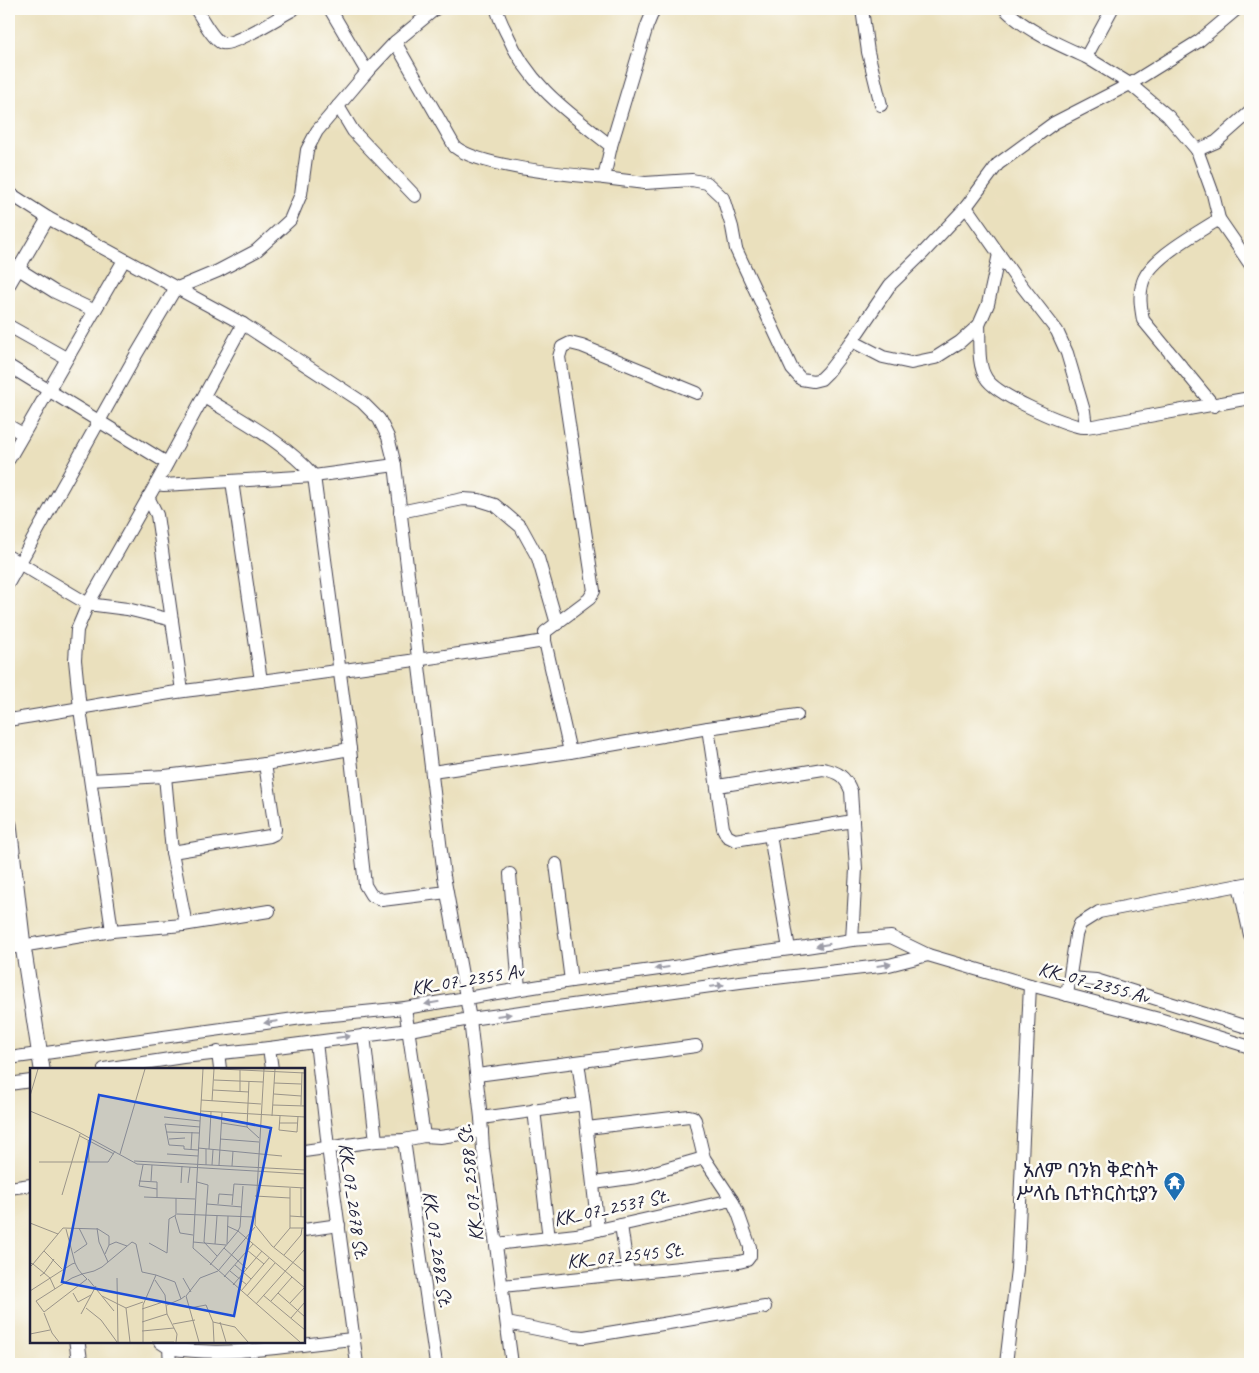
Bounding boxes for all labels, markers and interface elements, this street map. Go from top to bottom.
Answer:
one-way arrow [814,941,830,949]
street label: KK_07_2355 Av [1036,956,1154,1010]
street label: KK_07_2355 Av [409,958,527,1001]
one-way arrow [876,961,892,969]
one-way arrow [654,964,670,972]
one-way arrow [709,982,725,990]
one-way arrow [424,1000,440,1008]
one-way arrow [496,1011,512,1019]
one-way arrow [263,1019,279,1027]
one-way arrow [335,1033,351,1041]
inset map [30,1068,305,1343]
street label: KK_07_2588 St. [452,1123,489,1243]
street label: KK_07_2678 St. [333,1141,374,1261]
place label: አለም ባንክ ቅድስት ሥላሴ ቤተክርስቲያን [1016,1158,1158,1206]
temple icon: አለም ባንክ ቅድስት ሥላሴ ቤተክርስቲያን [1162,1170,1186,1201]
street label: KK_07_2537 St. [551,1183,671,1232]
street label: KK_07_2682 St. [417,1189,458,1309]
street label: KK_07_2545 St. [565,1237,685,1274]

